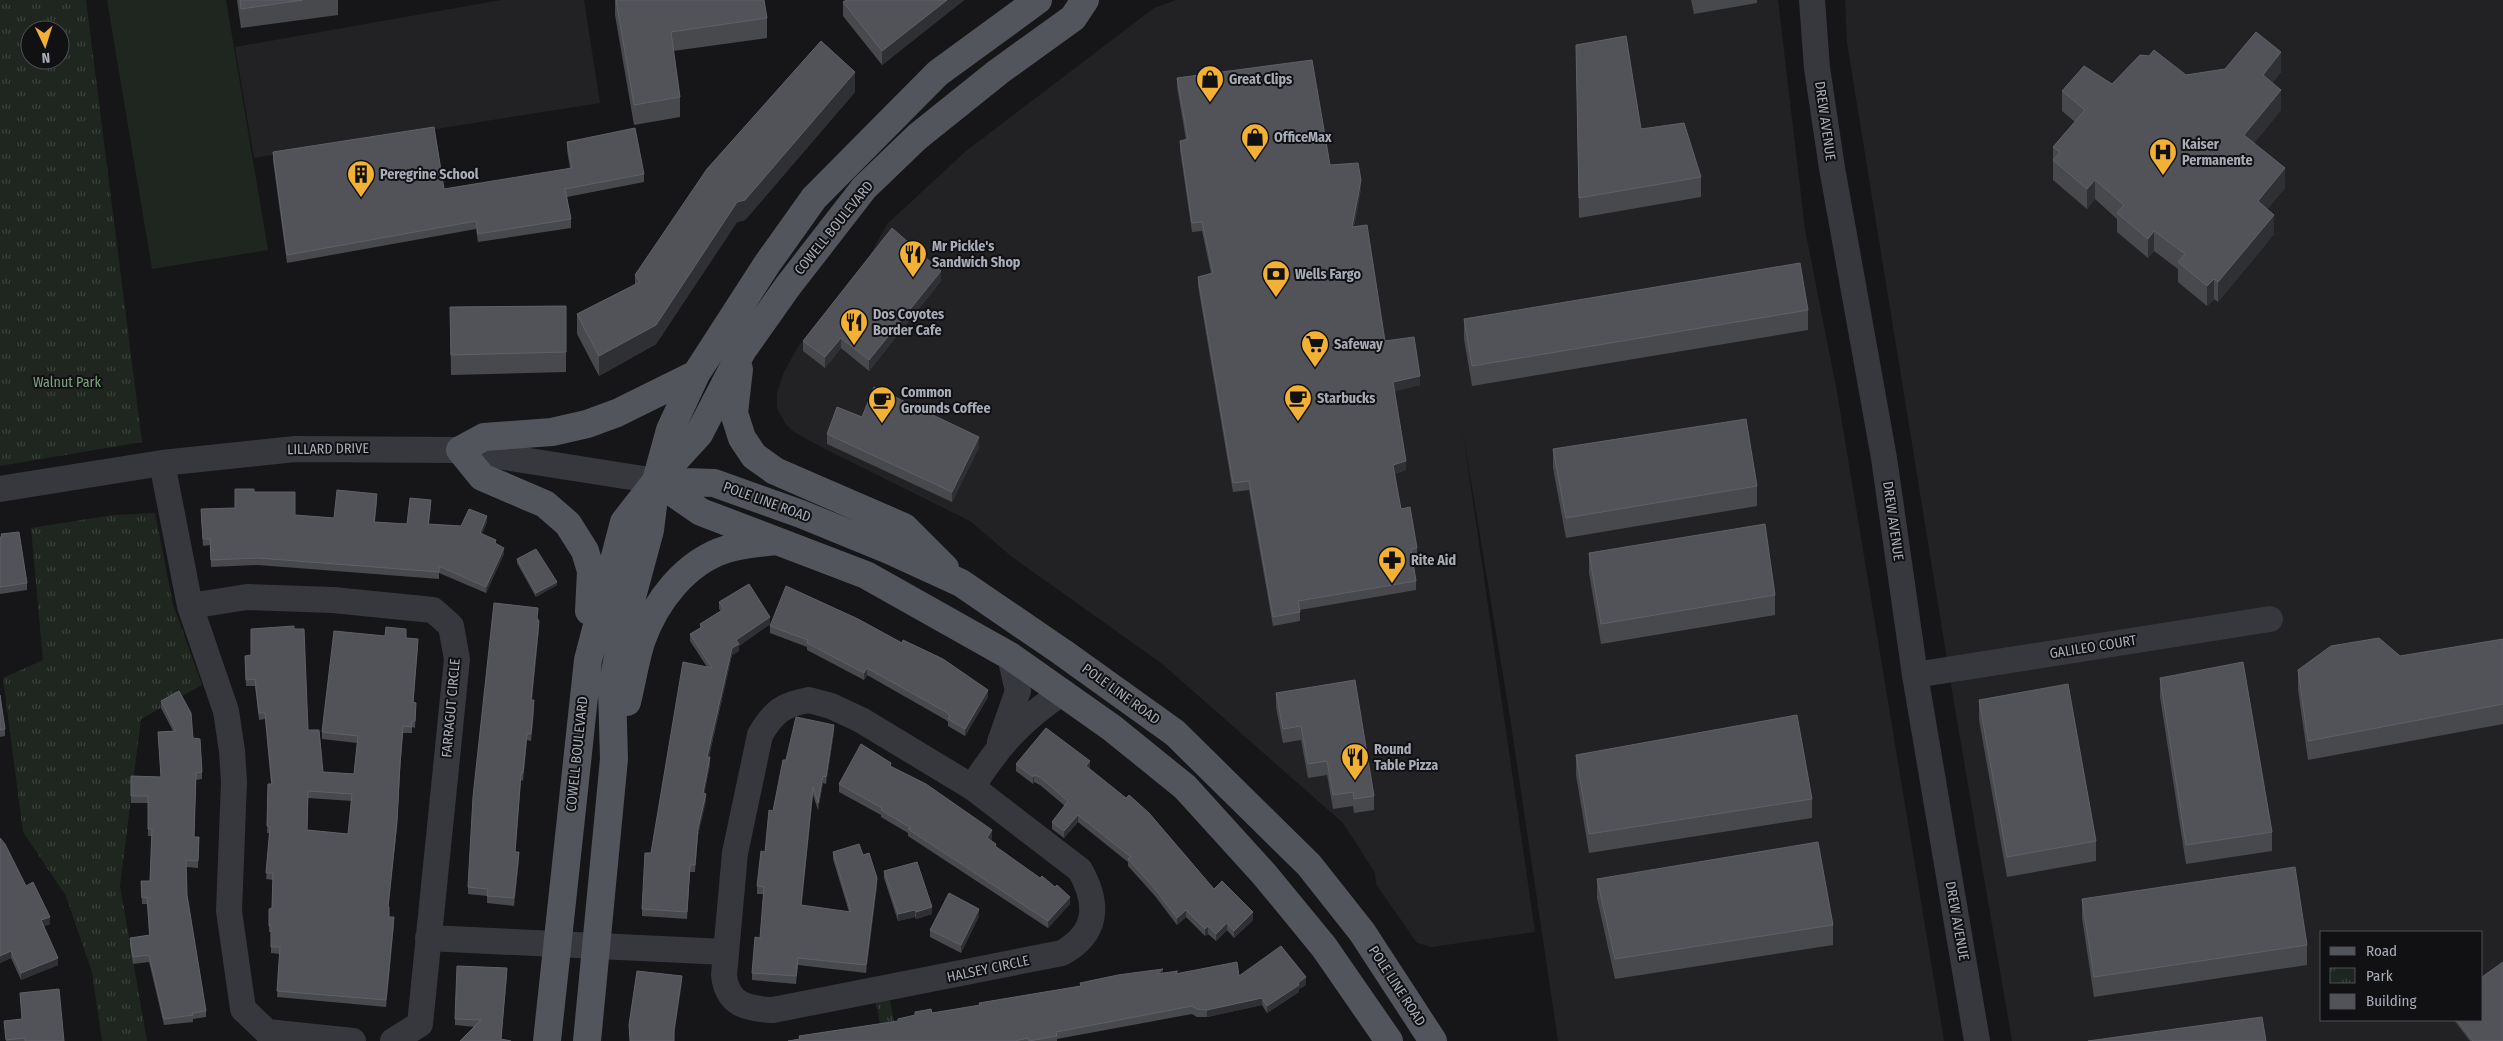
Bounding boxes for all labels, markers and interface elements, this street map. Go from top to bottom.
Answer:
north arrow [20,20,70,70]
text: N [41,49,51,66]
shop icon: Great Clips [1195,64,1225,103]
place label: Great Clips [1229,71,1292,88]
street label: DREW AVENUE [1811,80,1839,162]
shop icon: OfficeMax [1240,122,1270,161]
place label: OfficeMax [1274,129,1332,146]
place label: Kaiser Permanente [2182,136,2253,169]
hospital icon: Kaiser Permanente [2148,137,2178,176]
building icon: Peregrine School [346,159,376,198]
place label: Peregrine School [380,166,479,183]
street label: COWELL BOULEVARD [791,178,877,278]
place label: Mr Pickle's Sandwich Shop [932,238,1021,271]
restaurant icon: Mr Pickle's Sandwich Shop [898,239,928,278]
bank icon: Wells Fargo [1261,259,1291,298]
place label: Wells Fargo [1295,266,1361,283]
place label: Dos Coyotes Border Cafe [873,306,944,339]
restaurant icon: Dos Coyotes Border Cafe [839,307,869,346]
supermarket icon: Safeway [1300,329,1330,368]
place label: Safeway [1334,336,1383,353]
park label: Walnut Park [33,374,101,391]
cafe icon: Starbucks [1283,383,1313,422]
place label: Common Grounds Coffee [901,384,991,417]
cafe icon: Common Grounds Coffee [867,385,897,424]
place label: Starbucks [1317,390,1375,407]
street label: LILLARD DRIVE [287,440,369,458]
street label: POLE LINE ROAD [721,478,813,526]
street label: DREW AVENUE [1879,480,1907,562]
pharmacy icon: Rite Aid [1377,545,1407,584]
place label: Rite Aid [1411,552,1456,569]
street label: GALILEO COURT [2048,632,2138,662]
street label: FARRAGUT CIRCLE [438,657,464,758]
street label: POLE LINE ROAD [1079,660,1163,728]
street label: COWELL BOULEVARD [562,695,592,813]
place label: Round Table Pizza [1374,741,1438,774]
restaurant icon: Round Table Pizza [1340,742,1370,781]
street label: DREW AVENUE [1942,880,1972,962]
legend [2320,931,2483,1021]
text: Road [2366,942,2397,960]
street label: POLE LINE ROAD [1365,943,1429,1029]
street label: HALSEY CIRCLE [945,952,1031,986]
text: Park [2366,967,2393,985]
text: Building [2366,992,2417,1010]

